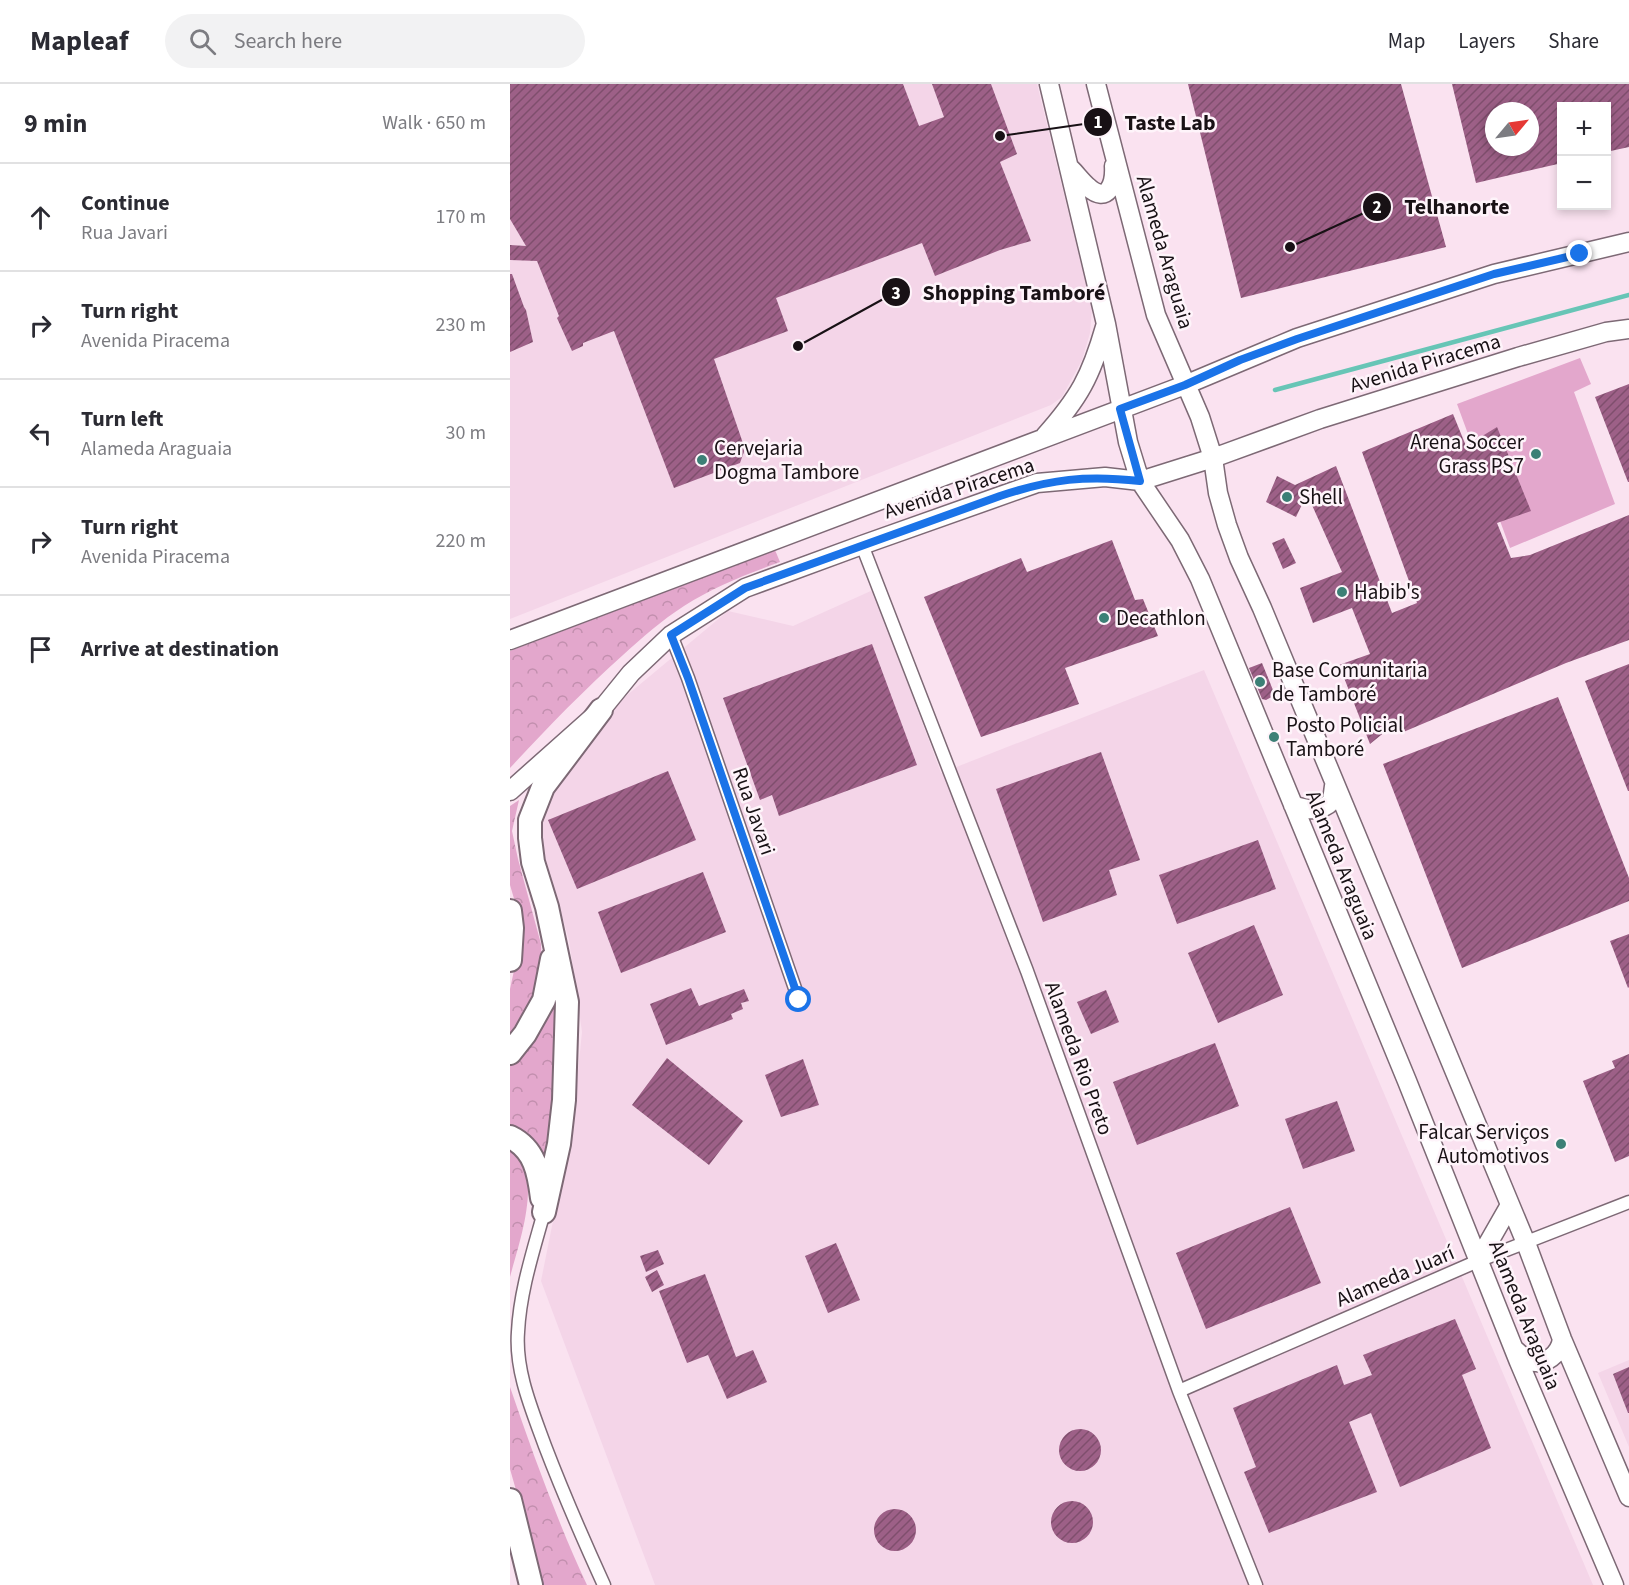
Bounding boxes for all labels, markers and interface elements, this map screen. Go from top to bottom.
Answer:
search box [165,14,585,68]
text: Mapleaf [30,21,129,61]
icon: search [186,25,219,58]
text: Search here [234,25,342,57]
text: Map [1388,26,1425,56]
text: Layers [1458,26,1515,56]
text: Share [1548,26,1599,56]
callout: Taste Lab [1083,102,1228,142]
north arrow [1485,102,1539,156]
map controls [1557,102,1611,210]
button: + [1557,102,1611,156]
text: 9 min [24,105,87,142]
text: Taste Lab [1124,107,1216,139]
text: Walk · 650 m [382,109,486,137]
text: 1 [1093,110,1103,135]
button: − [1557,156,1611,210]
street label: Alameda Araguaia [1129,172,1201,332]
text: Continue [81,187,170,219]
callout: Telhanorte [1362,187,1521,227]
text: Telhanorte [1404,191,1510,223]
text: 2 [1372,195,1382,220]
icon: ahead [24,201,57,234]
text: 170 m [436,203,486,231]
text: Rua Javari [81,219,168,247]
route end [1566,240,1592,266]
callout: Shopping Tamboré [881,272,1118,312]
text: Shopping Tamboré [922,277,1106,309]
text: 3 [891,281,901,306]
text: Turn right [81,295,178,327]
icon: right [24,309,57,342]
text: 230 m [436,311,486,339]
street label: Avenida Piracema [1346,326,1504,400]
text: Avenida Piracema [81,327,230,355]
text: Turn left [81,403,163,435]
icon: left [24,417,57,450]
text: 30 m [446,419,486,447]
place label: Arena Soccer Grass PS7 [1410,427,1525,481]
place label: Cervejaria Dogma Tambore [714,433,859,487]
text: Alameda Araguaia [81,435,232,463]
marker: Arena Soccer Grass PS7 [1529,447,1543,461]
street label: Avenida Piracema [880,450,1038,526]
marker: Cervejaria Dogma Tambore [695,453,709,467]
place label: Shell [1299,482,1343,512]
marker: Shell [1280,490,1294,504]
text: Turn right [81,511,178,543]
icon: right [24,525,57,558]
text: 220 m [436,527,486,555]
text: Avenida Piracema [81,543,230,571]
place label: Habib's [1354,577,1420,607]
marker: Habib's [1335,585,1349,599]
place label: Decathlon [1116,603,1206,633]
marker: Decathlon [1097,611,1111,625]
icon: arrive [24,633,57,666]
text: Arrive at destination [81,633,279,665]
place label: Base Comunitaria de Tamboré [1272,655,1427,709]
marker: Base Comunitaria de Tamboré [1253,675,1267,689]
place label: Posto Policial Tamboré [1286,710,1403,764]
marker: Posto Policial Tamboré [1267,730,1281,744]
street label: Rua Javari [725,763,783,859]
street label: Alameda Araguaia [1298,786,1386,944]
street label: Alameda Rio Preto [1037,977,1121,1139]
route start [785,986,811,1012]
place label: Falcar Serviços Automotivos [1418,1117,1549,1171]
marker: Falcar Serviços Automotivos [1554,1137,1568,1151]
street label: Alameda Araguaia [1481,1236,1569,1394]
street label: Alameda Juarí [1331,1237,1460,1314]

